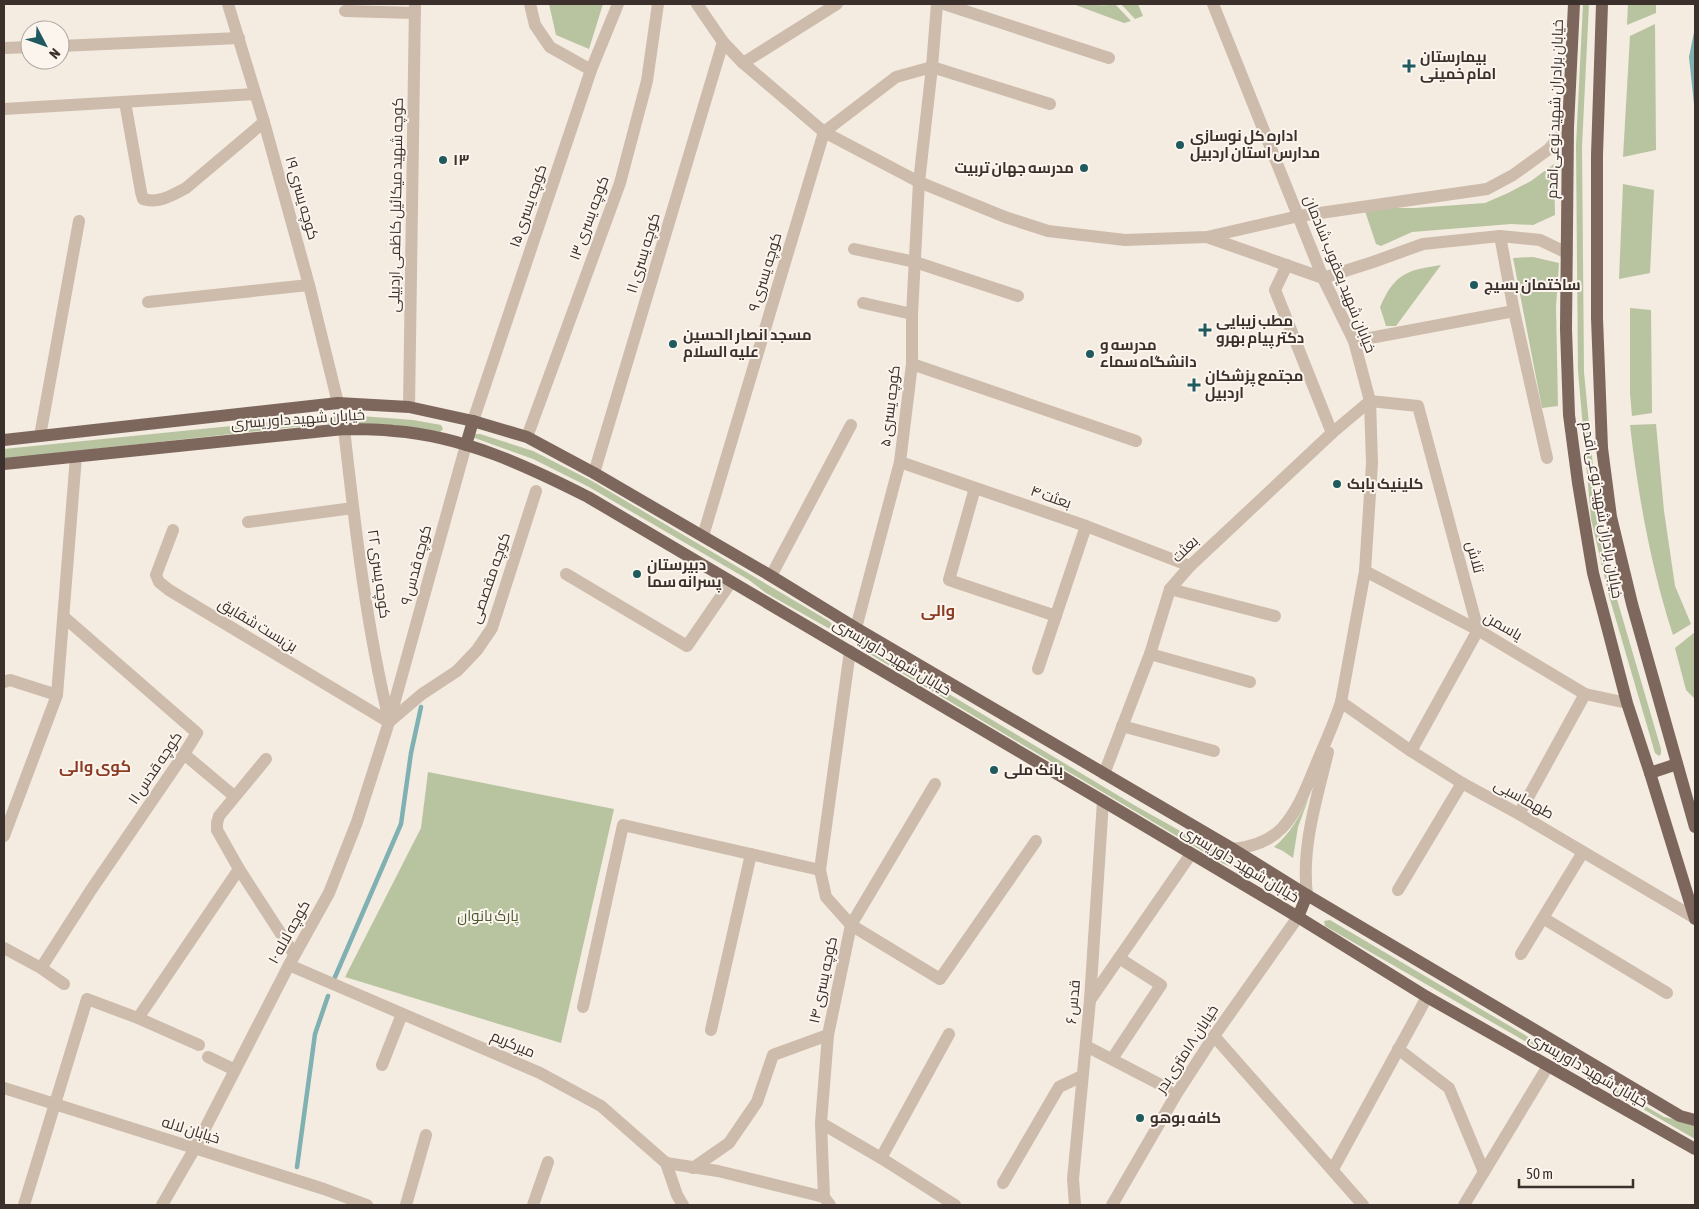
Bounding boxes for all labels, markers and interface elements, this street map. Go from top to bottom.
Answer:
street label: خیابان برادران شهید نوعی‌اقدم [1543,19,1568,199]
north arrow [20,20,70,70]
text: N [46,45,64,62]
place label: بیمارستان امام خمینی [1420,48,1496,84]
marker: بیمارستان امام خمینی [1402,59,1416,73]
street label: کوچه شهید میکائیل کاظمی اردبیلی [385,97,408,313]
place label: اداره کل نوسازی مدارس استان اردبیل [1190,127,1320,162]
marker: اداره کل نوسازی مدارس استان اردبیل [1174,139,1186,151]
place label: ۱۳ [453,151,470,168]
street label: کوچه یسری ۱۹ [281,154,323,242]
marker: ۱۳ [437,154,449,166]
place label: مدرسه جهان تربیت [954,159,1074,177]
street label: کوچه یسری ۱۵ [505,162,552,250]
marker: مدرسه جهان تربیت [1078,162,1090,174]
street label: کوچه یسری ۱۳ [565,173,614,263]
street label: خیابان شهید یعقوب شادمان [1299,193,1380,356]
street label: کوچه یسری ۱۱ [622,211,665,296]
street label: کوچه یسری ۹ [744,230,786,314]
place label: ساختمان بسیج [1484,276,1581,295]
marker: ساختمان بسیج [1468,279,1480,291]
place label: مطب زیبایی دکتر پیام بهرو [1216,312,1304,349]
marker: مطب زیبایی دکتر پیام بهرو [1198,323,1212,337]
place label: مسجد انصار الحسین علیه السلام [683,326,812,362]
place label: مدرسه و دانشگاه سماء [1100,336,1197,370]
marker: مسجد انصار الحسین علیه السلام [667,338,679,350]
marker: مدرسه و دانشگاه سماء [1084,348,1096,360]
street label: کوچه یسری ۵ [876,364,905,448]
place label: مجتمع پزشکان اردبیل [1205,367,1304,402]
marker: مجتمع پزشکان اردبیل [1187,378,1201,392]
street label: خیابان شهید داور یسری [230,405,366,434]
street label: خیابان برادران شهید نوعی‌اقدم [1577,420,1626,600]
place label: کلینیک بابک [1347,475,1423,492]
marker: کلینیک بابک [1331,478,1343,490]
street label: بعثت ۴ [1028,482,1074,511]
street label: کوچه قدس ۹ [397,523,436,607]
street label: کوچه یسری ۲۲ [363,528,394,620]
street label: کوچه مقصصی [466,530,515,626]
street label: بعثت [1168,532,1201,565]
street label: تلاش [1461,539,1488,575]
place label: دبیرستان پسرانه سما [647,556,722,593]
marker: دبیرستان پسرانه سما [631,568,643,580]
street label: بن‌بست شقایق [214,594,301,657]
district label: والی [921,601,955,620]
street label: یاسمن [1480,608,1525,645]
street label: خیابان شهید داور یسری [829,615,954,700]
street label: کوچه قدس ۱۱ [124,728,187,808]
district label: کوی والی [59,757,131,776]
place label: بانک ملی [1004,761,1063,779]
marker: بانک ملی [988,764,1000,776]
street label: طهماسبی [1490,775,1557,824]
street label: خیابان شهید داور یسری [1177,822,1302,907]
street label: کوچه لاله ۱۰ [264,897,315,967]
park label: پارک بانوان [457,907,519,926]
street label: کوچه یسری ۱۴ [805,935,842,1025]
street label: قدس ۶ [1062,979,1085,1025]
street label: خیابان ۱۸متری بدر [1151,1001,1223,1098]
street label: میرکریم [488,1027,538,1062]
street label: خیابان شهید داور یسری [1525,1029,1651,1112]
place label: کافه بوهو [1150,1109,1221,1127]
marker: کافه بوهو [1134,1112,1146,1124]
street label: خیابان لاله [159,1113,222,1148]
scale bar [1519,1156,1633,1188]
text: 50 m [1526,1165,1553,1182]

